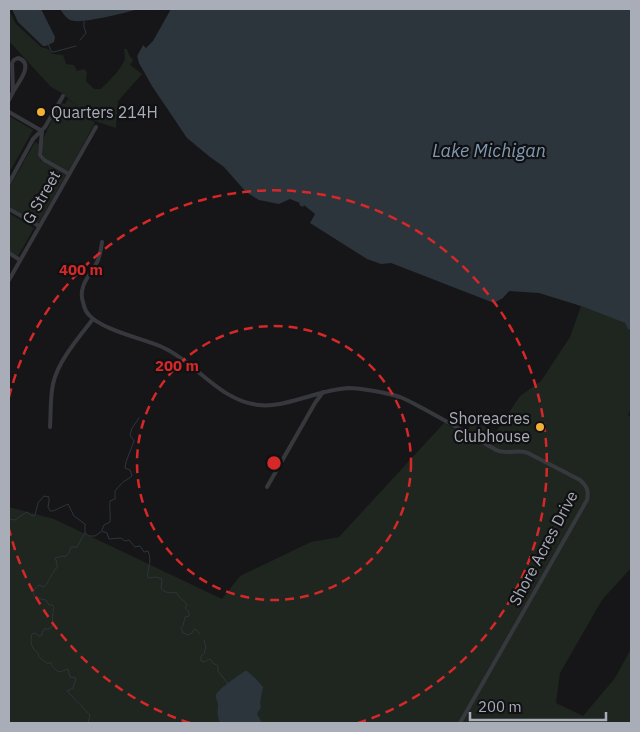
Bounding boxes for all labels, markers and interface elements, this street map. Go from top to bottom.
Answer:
place label: Quarters 214H [51,102,158,122]
marker: Quarters 214H [35,106,47,118]
water label: Lake Michigan [432,139,546,162]
street label: G Street [18,167,64,227]
text: 400 m [59,260,103,279]
text: 200 m [155,356,199,375]
place label: Shoreacres Clubhouse [449,408,530,446]
marker: Shoreacres Clubhouse [534,421,546,433]
centre of rings [265,454,283,472]
street label: Shore Acres Drive [504,487,582,609]
scale bar [470,690,606,722]
text: 200 m [478,697,522,716]

